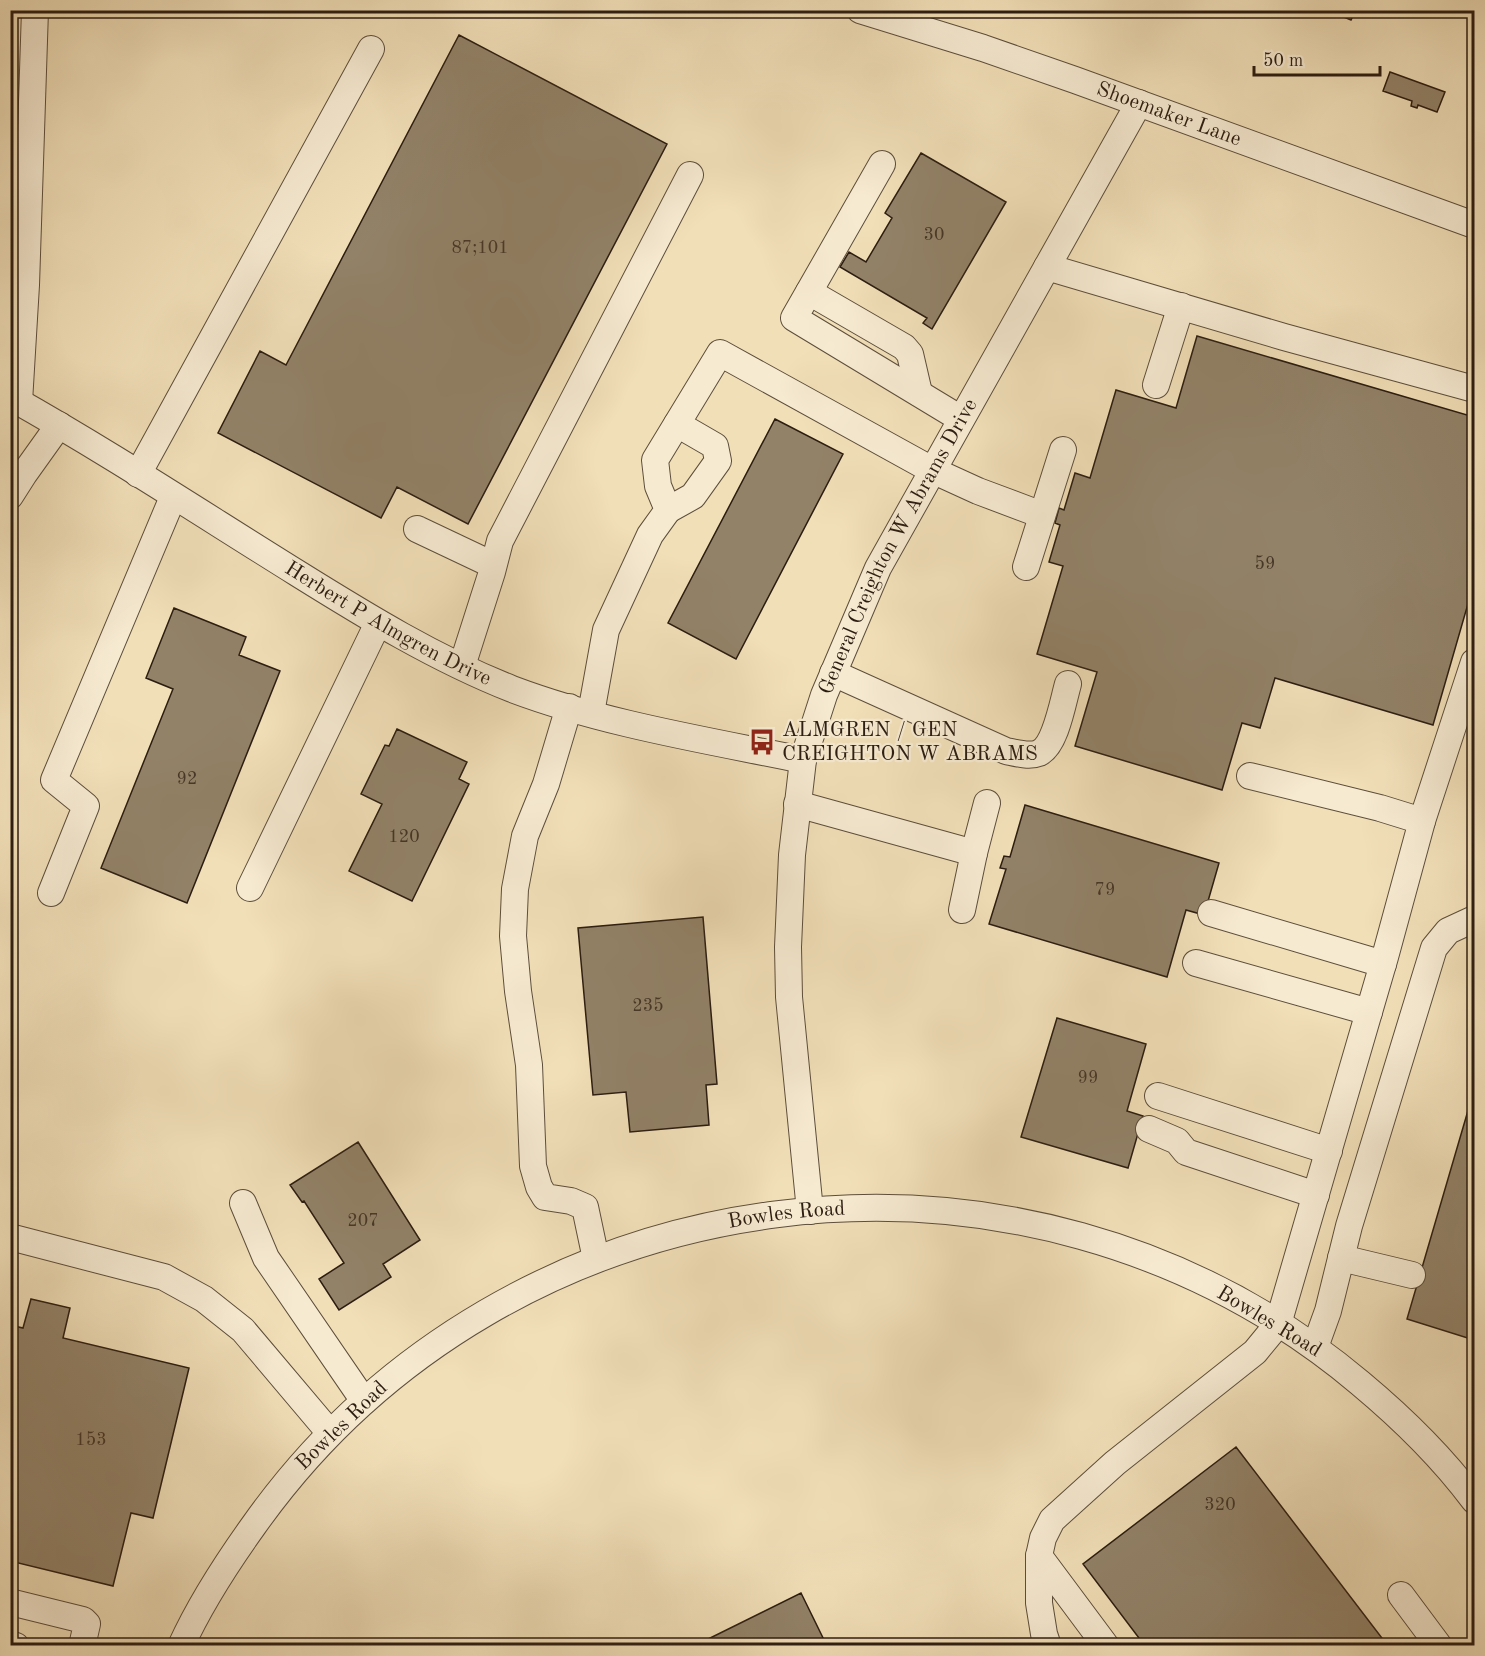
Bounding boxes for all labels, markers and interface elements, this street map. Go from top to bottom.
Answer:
scale bar [1254,39,1380,77]
text: 50 m [1263,52,1303,70]
street label: Shoemaker Lane [1094,78,1244,150]
house number: 30 [924,226,944,244]
house number: 87;101 [451,239,509,257]
street label: General Creighton W Abrams Drive [815,395,981,698]
house number: 59 [1255,555,1275,573]
street label: Herbert P Almgren Drive [281,558,494,690]
place label: ALMGREN / GEN CREIGHTON W ABRAMS [782,720,1038,765]
bus stop icon: ALMGREN / GEN CREIGHTON W ABRAMS [747,727,777,757]
house number: 92 [177,770,197,788]
house number: 120 [388,828,420,846]
house number: 79 [1095,881,1115,899]
house number: 235 [632,997,664,1015]
house number: 99 [1078,1069,1098,1087]
street label: Bowles Road [726,1198,846,1232]
house number: 207 [347,1212,379,1230]
street label: Bowles Road [1213,1283,1325,1361]
street label: Bowles Road [292,1377,392,1475]
house number: 153 [75,1431,107,1449]
house number: 320 [1204,1496,1236,1514]

